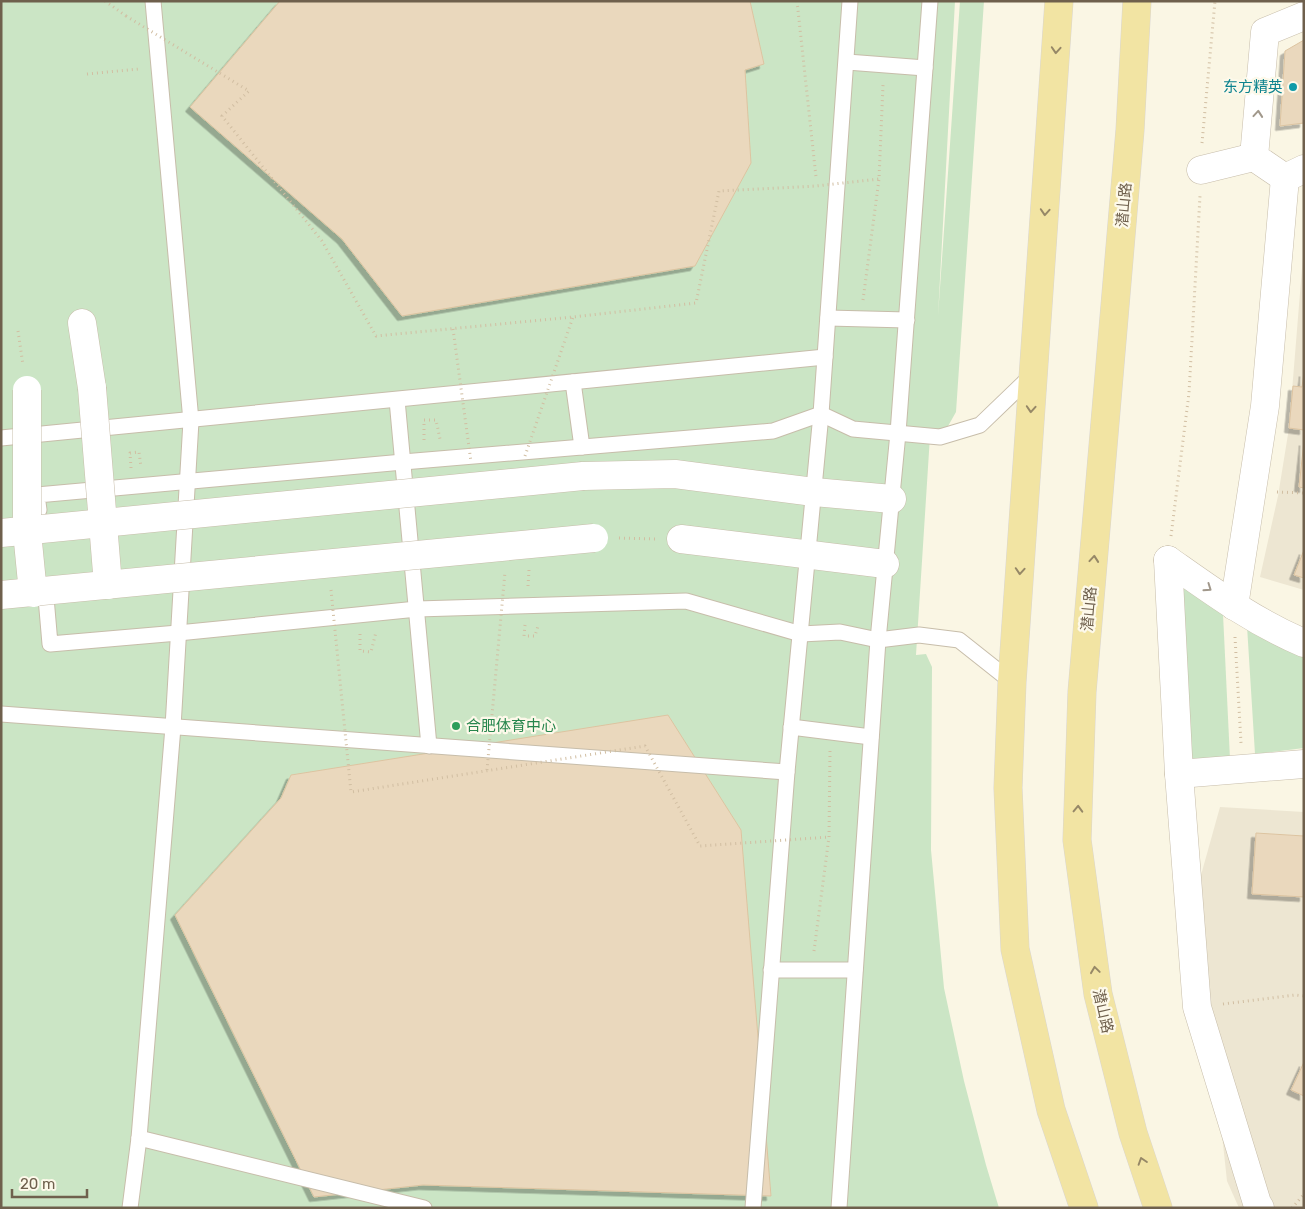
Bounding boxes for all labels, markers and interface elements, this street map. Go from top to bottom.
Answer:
one-way arrow [1050,46,1061,54]
place label: 东方精英 [1223,78,1283,96]
marker: 东方精英 [1287,81,1299,93]
one-way arrow [1252,110,1263,118]
street label: 潜山路 [1113,182,1135,228]
one-way arrow [1039,208,1050,216]
one-way arrow [1026,405,1037,413]
one-way arrow [1088,555,1099,563]
one-way arrow [1014,567,1025,575]
one-way arrow [1202,582,1212,591]
street label: 潜山路 [1078,586,1100,632]
place label: 合肥体育中心 [466,717,556,735]
marker: 合肥体育中心 [450,720,462,732]
one-way arrow [1073,804,1084,812]
one-way arrow [1090,966,1101,974]
street label: 潜山路 [1089,987,1117,1035]
one-way arrow [1138,1158,1148,1166]
scale bar [12,1166,88,1198]
text: 20 m [20,1175,55,1193]

